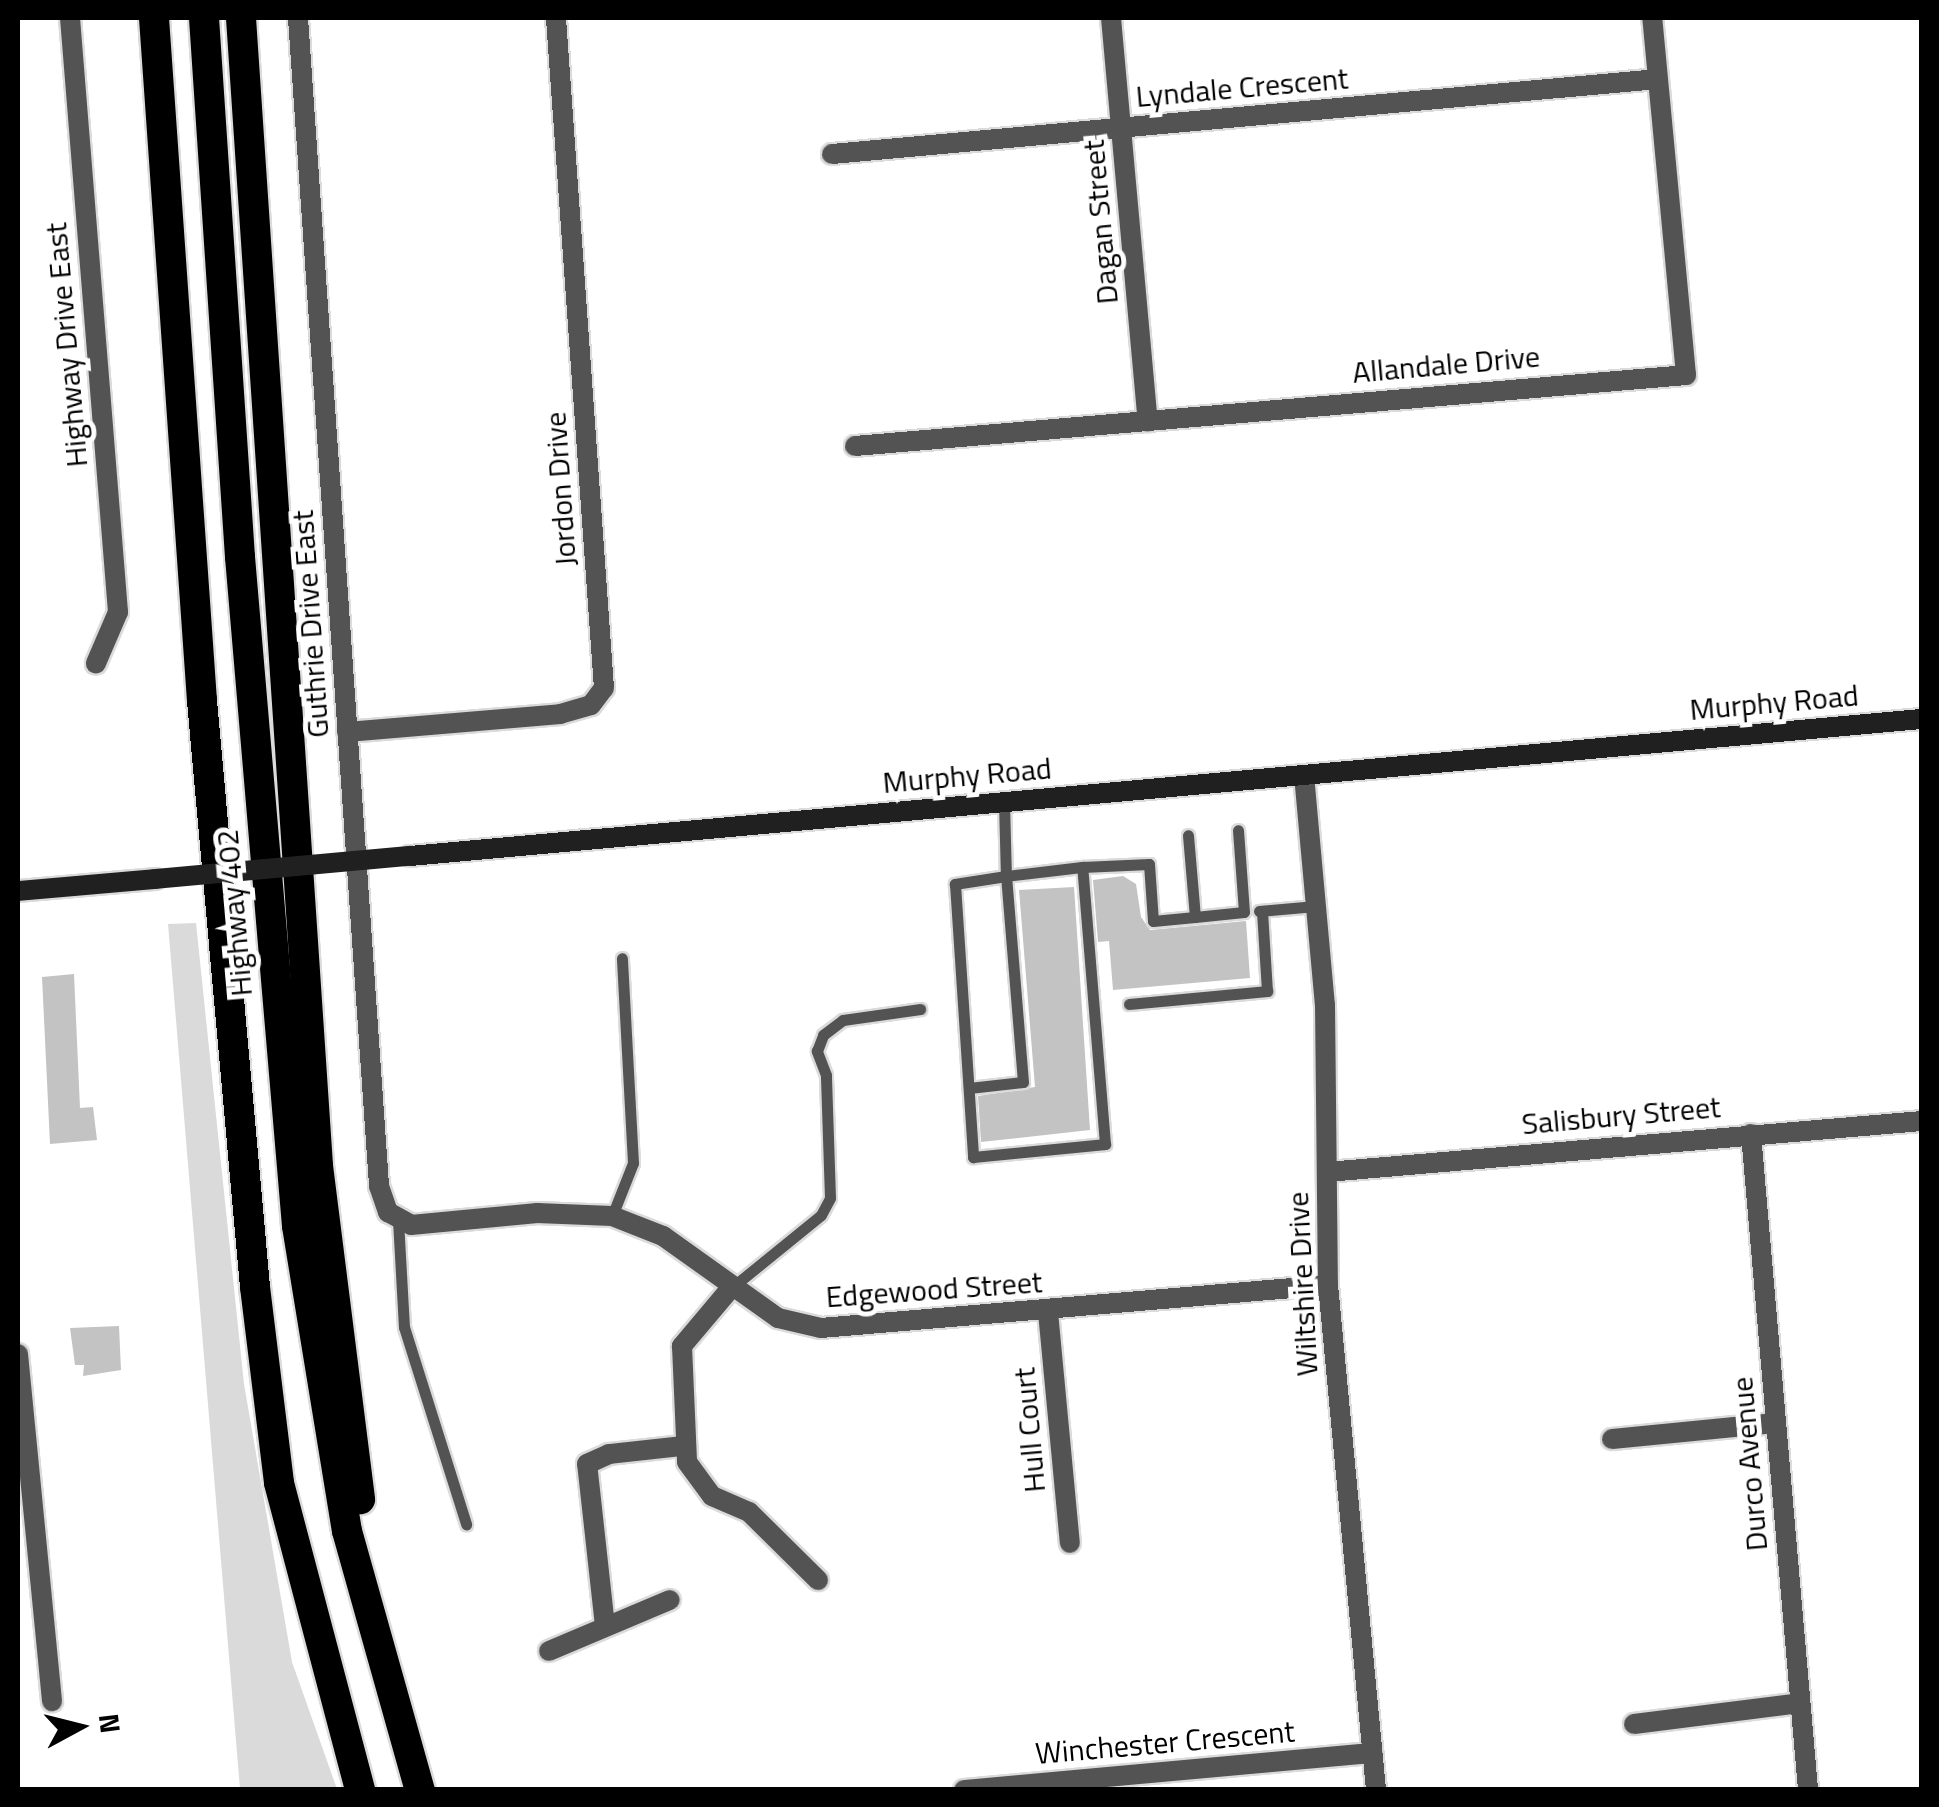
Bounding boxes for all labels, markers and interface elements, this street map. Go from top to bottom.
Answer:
street label: Lyndale Crescent [1134,60,1350,114]
street label: Dagan Street [1075,138,1125,306]
street label: Highway Drive East [37,221,95,469]
street label: Allandale Drive [1351,338,1541,390]
street label: Jordon Drive [537,411,583,567]
street label: Guthrie Drive East [284,509,336,739]
street label: Murphy Road [1688,677,1860,727]
street label: Murphy Road [881,750,1053,800]
street label: Highway 402 [209,828,259,998]
street label: Salisbury Street [1520,1088,1722,1142]
street label: Wiltshire Drive [1279,1191,1325,1377]
street label: Edgewood Street [825,1263,1043,1315]
street label: Hull Court [1006,1366,1052,1494]
street label: Durco Avenue [1723,1375,1775,1553]
north arrow [30,1677,130,1777]
text: N [88,1711,133,1736]
street label: Winchester Crescent [1034,1713,1296,1771]

